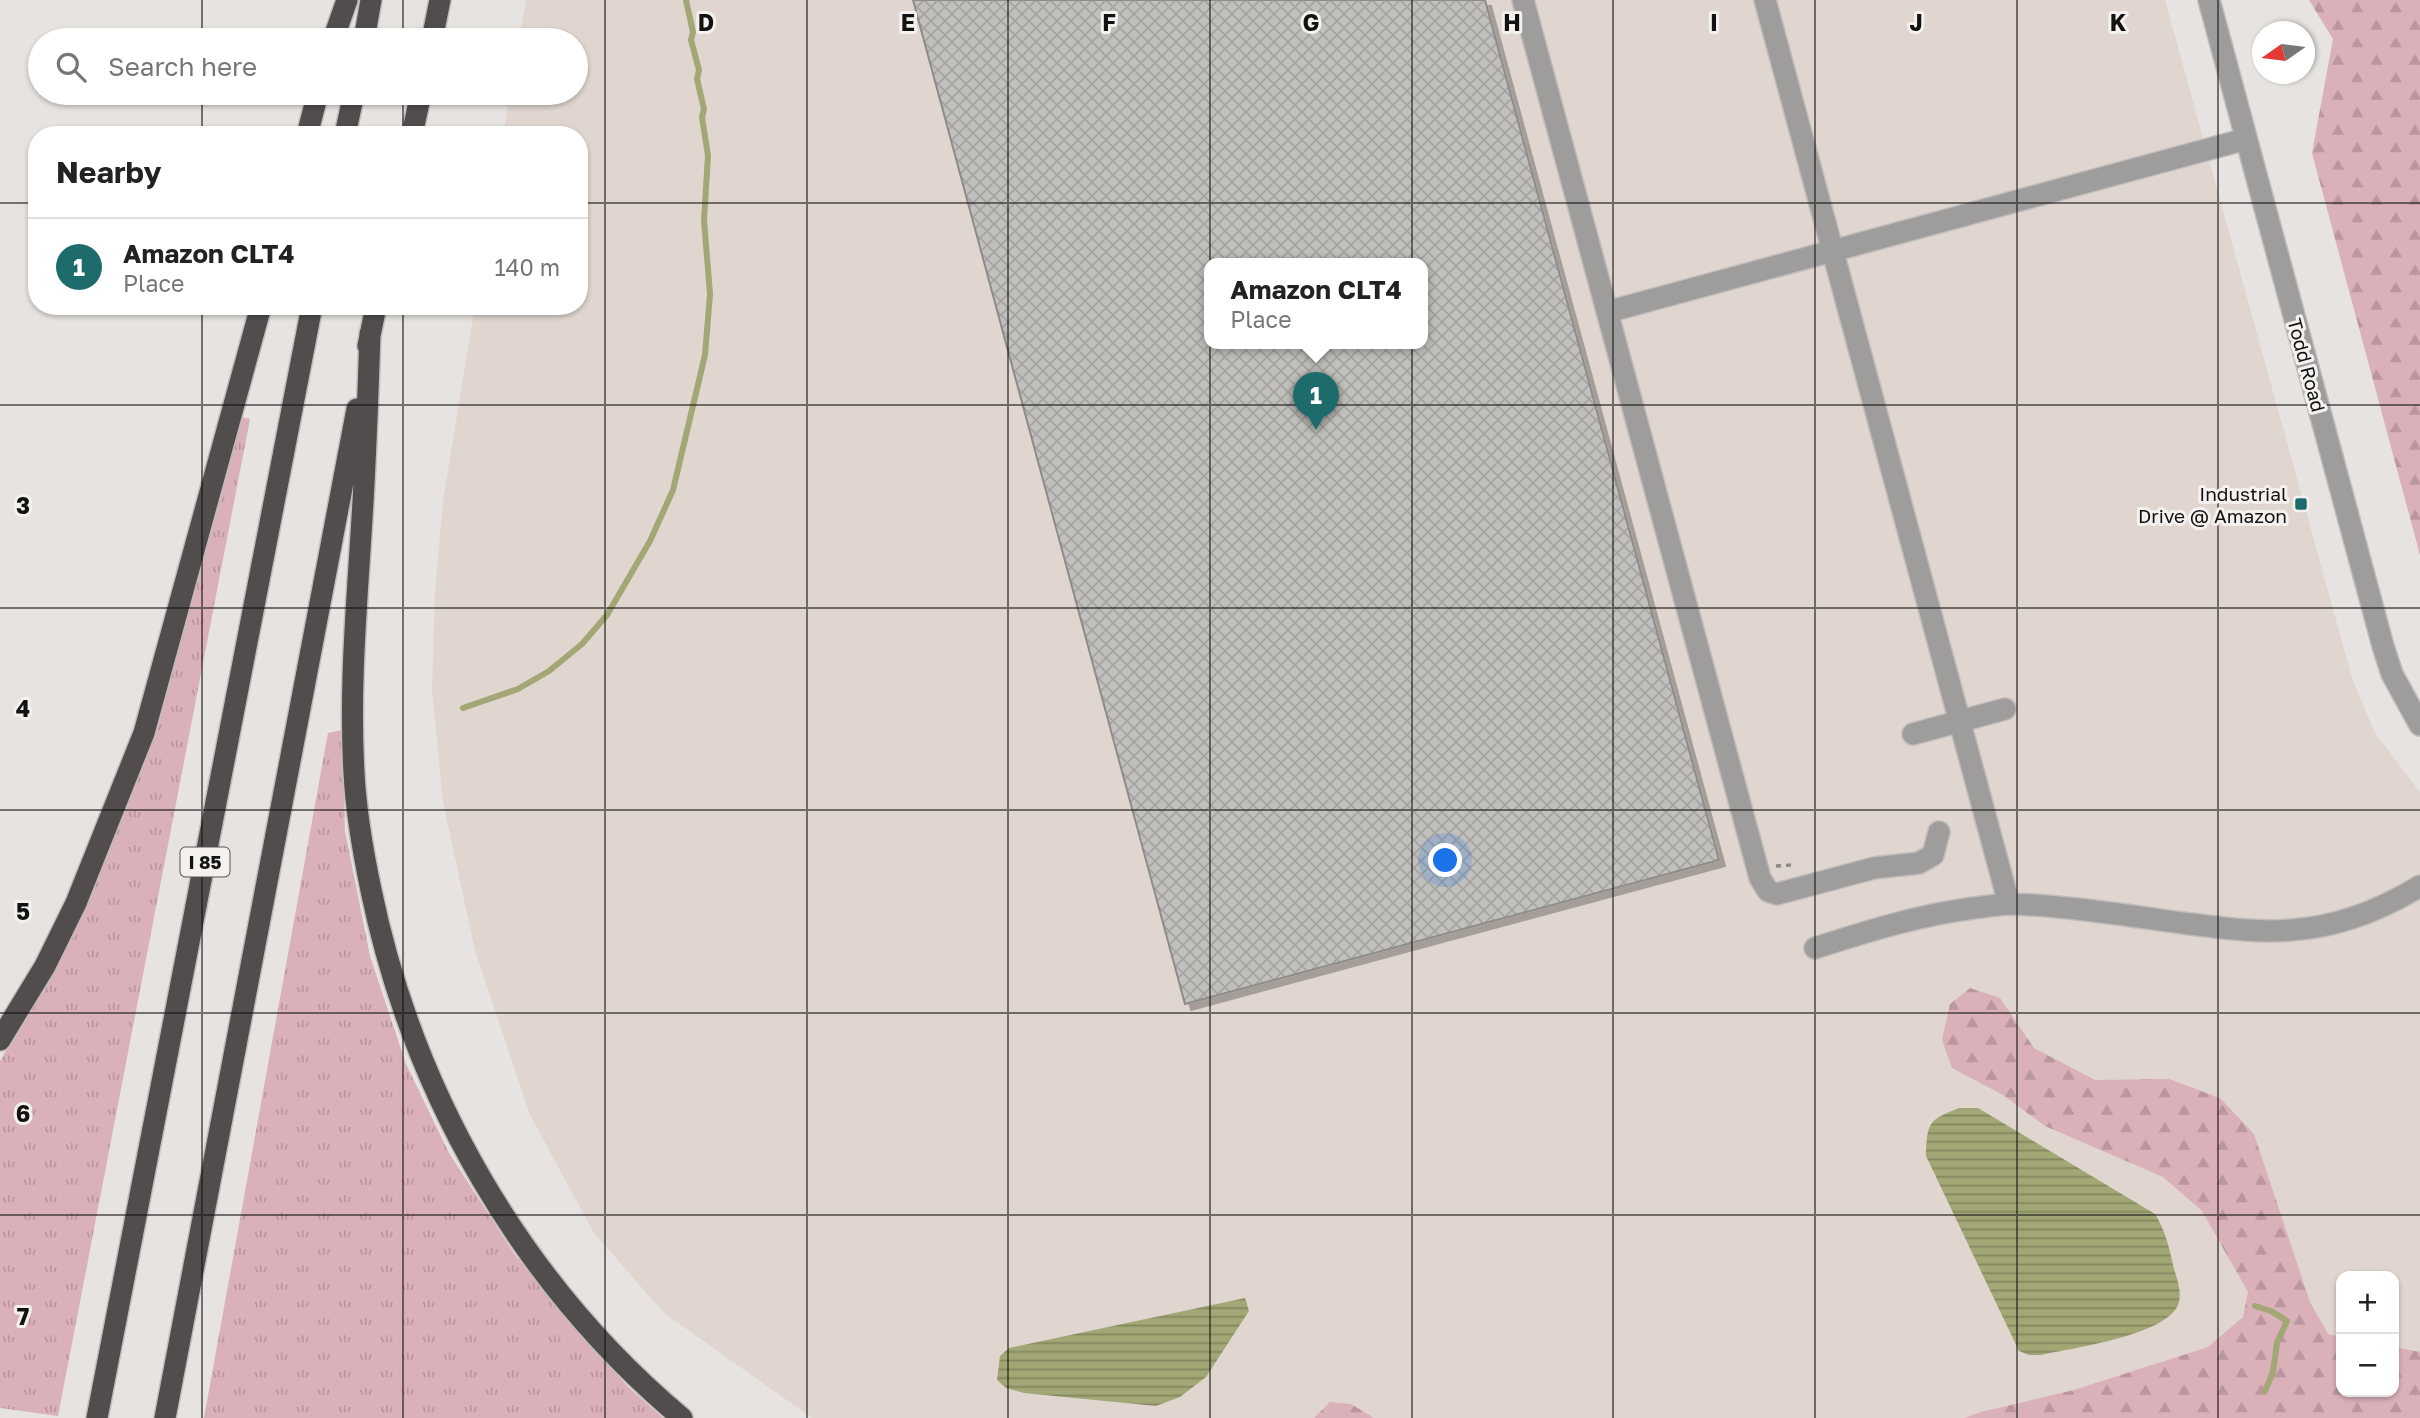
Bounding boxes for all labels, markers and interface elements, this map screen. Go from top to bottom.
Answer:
text: D [698,8,714,36]
text: E [901,8,915,36]
text: F [1102,8,1116,36]
text: G [1303,8,1319,36]
text: H [1503,8,1521,36]
text: I [1710,8,1718,36]
text: J [1909,8,1923,36]
text: K [2110,8,2127,36]
north arrow [2252,21,2315,84]
search box [28,28,588,105]
icon: search [52,48,90,86]
text: Search here [108,51,257,82]
text: Nearby [56,154,161,190]
text: Amazon CLT4 [123,238,295,269]
text: 1 [73,253,85,281]
text: 140 m [494,253,560,281]
popup [1204,258,1428,349]
text: Place [123,269,184,297]
text: Amazon CLT4 [1230,274,1402,305]
text: Place [1230,305,1291,333]
street label: Todd Road [2283,316,2331,414]
pin: 1 [1293,372,1339,430]
place label: Industrial Drive @ Amazon [2138,482,2287,527]
text: 3 [16,491,30,519]
marker: Industrial Drive @ Amazon [2293,496,2309,512]
text: 4 [16,694,30,722]
your location [1428,843,1462,877]
road number: I 85 [180,848,230,876]
text: 5 [16,897,30,925]
text: 6 [16,1099,30,1127]
map controls [2336,1271,2399,1397]
button: + [2336,1271,2399,1334]
text: 7 [17,1302,29,1330]
button: − [2336,1334,2399,1397]

